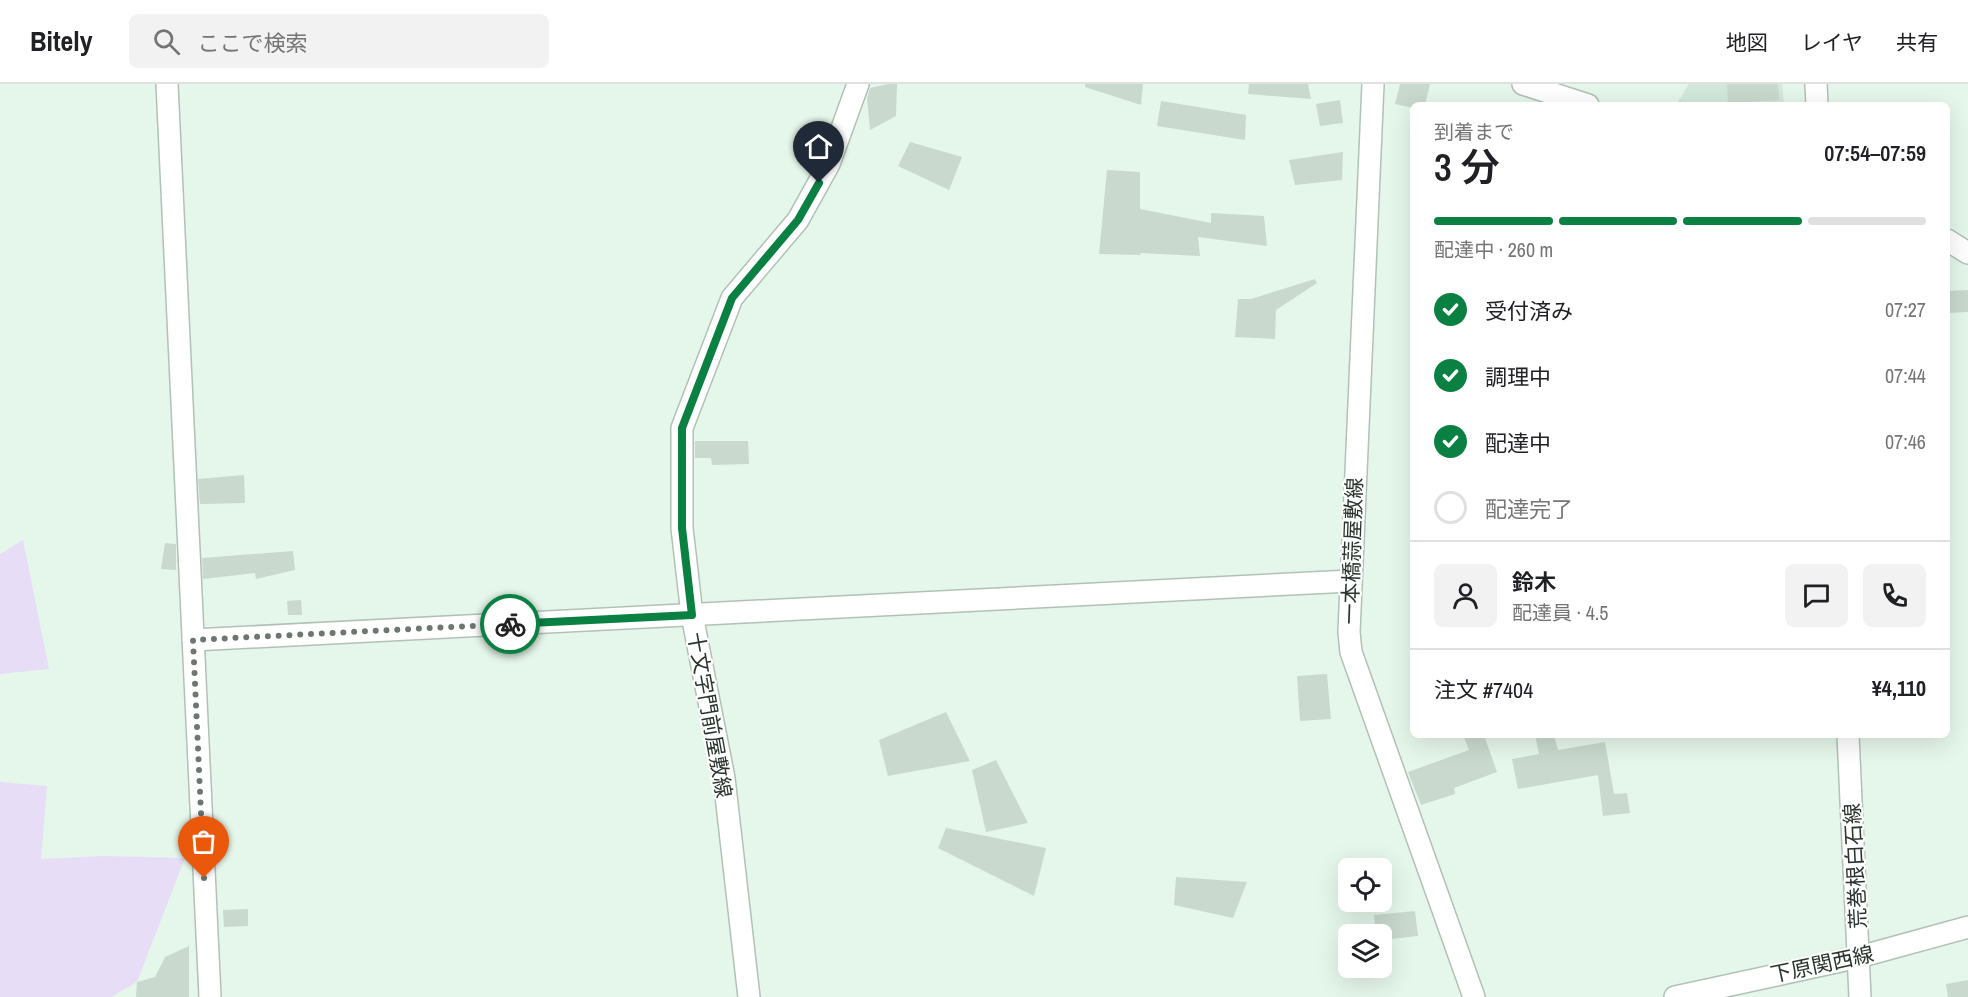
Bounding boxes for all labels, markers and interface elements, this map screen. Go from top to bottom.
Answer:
search box [129,14,549,68]
text: Bitely [30,22,93,60]
icon: search [150,25,183,58]
text: ここで検索 [198,28,308,58]
text: 地図 [1726,28,1768,57]
text: レイヤ [1801,28,1863,57]
text: 共有 [1896,28,1938,57]
text: 到着まで [1434,118,1514,145]
pin [793,121,844,183]
icon: home [802,130,835,163]
text: 07:54–07:59 [1824,138,1926,168]
text: 3 分 [1434,141,1500,193]
text: 配達中 · 260 m [1434,236,1553,263]
icon: check [1434,293,1467,326]
text: 受付済み [1485,296,1573,326]
text: 07:27 [1885,296,1926,323]
icon: check [1434,359,1467,392]
text: 調理中 [1485,362,1551,392]
text: 07:44 [1885,362,1926,389]
icon: check [1434,425,1467,458]
text: 配達中 [1485,428,1551,458]
text: 07:46 [1885,428,1926,455]
street label: 一本橋蒜屋敷線 [1335,477,1369,625]
text: 配達完了 [1485,494,1573,524]
button: person [1434,564,1497,627]
button: chat [1785,564,1848,627]
button: phone [1863,564,1926,627]
text: 鈴木 [1512,567,1556,597]
courier [480,594,540,654]
text: 配達員 · 4.5 [1512,599,1608,626]
icon: bike [494,608,527,641]
street label: 十文字門前屋敷線 [681,630,739,800]
text: ¥4,110 [1872,673,1926,703]
text: 注文 #7404 [1434,675,1533,705]
street label: 荒巻根白石線 [1837,802,1873,930]
pin [178,816,229,878]
icon: bag [187,825,220,858]
map controls [1338,858,1392,978]
button: locate [1338,858,1392,912]
button: layers [1338,924,1392,978]
street label: 下原関西線 [1768,939,1876,989]

